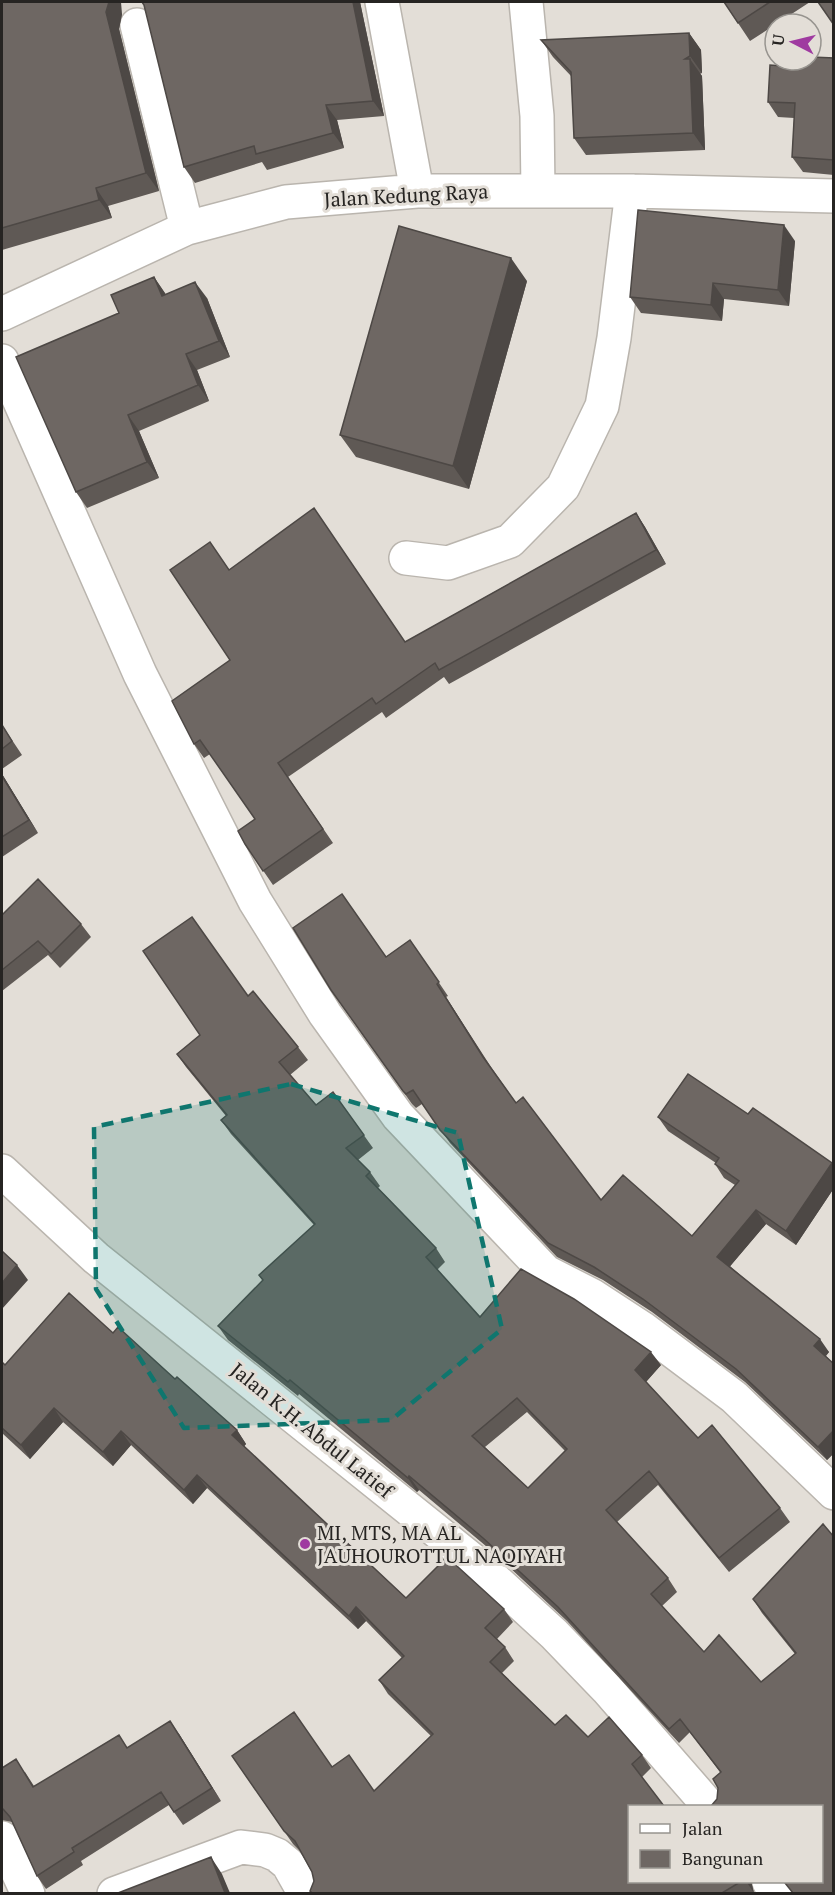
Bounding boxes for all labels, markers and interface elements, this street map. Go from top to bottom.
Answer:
north arrow [763,12,823,72]
text: U [766,33,790,47]
street label: Jalan Kedung Raya [323,177,489,213]
street label: Jalan K.H. Abdul Latief [225,1356,400,1505]
place label: MI, MTS, MA AL JAUHOUROTTUL NAQIYAH [317,1519,563,1569]
marker: MI, MTS, MA AL JAUHOUROTTUL NAQIYAH [298,1537,312,1551]
legend [628,1805,823,1883]
text: Jalan [682,1816,723,1840]
text: Bangunan [682,1846,763,1870]

